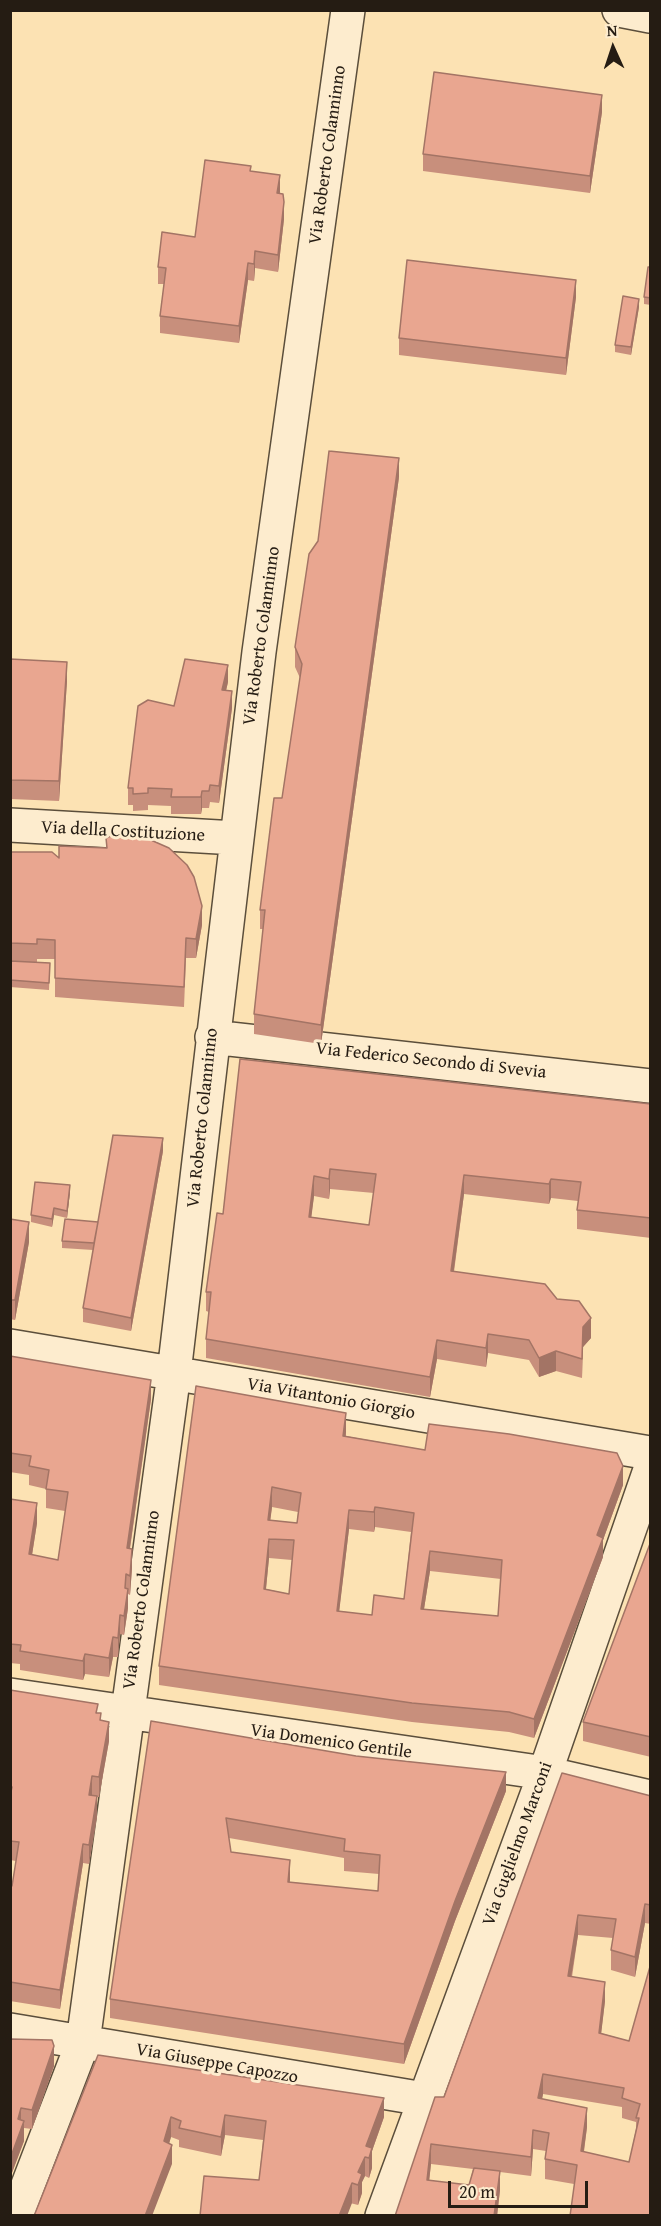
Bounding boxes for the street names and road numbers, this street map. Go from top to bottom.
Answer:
street label: Via Roberto Colanninno [305,64,351,246]
street label: Via Roberto Colanninno [239,545,285,727]
street label: Via della Costituzione [40,817,206,847]
street label: Via Roberto Colanninno [183,1027,223,1209]
street label: Via Federico Secondo di Svevia [315,1038,547,1084]
street label: Via Vitantonio Giorgio [245,1374,417,1424]
street label: Via Roberto Colanninno [119,1509,165,1691]
street label: Via Domenico Gentile [249,1720,413,1764]
street label: Via Guglielmo Marconi [478,1759,558,1929]
street label: Via Giuseppe Capozzo [134,2039,300,2089]

